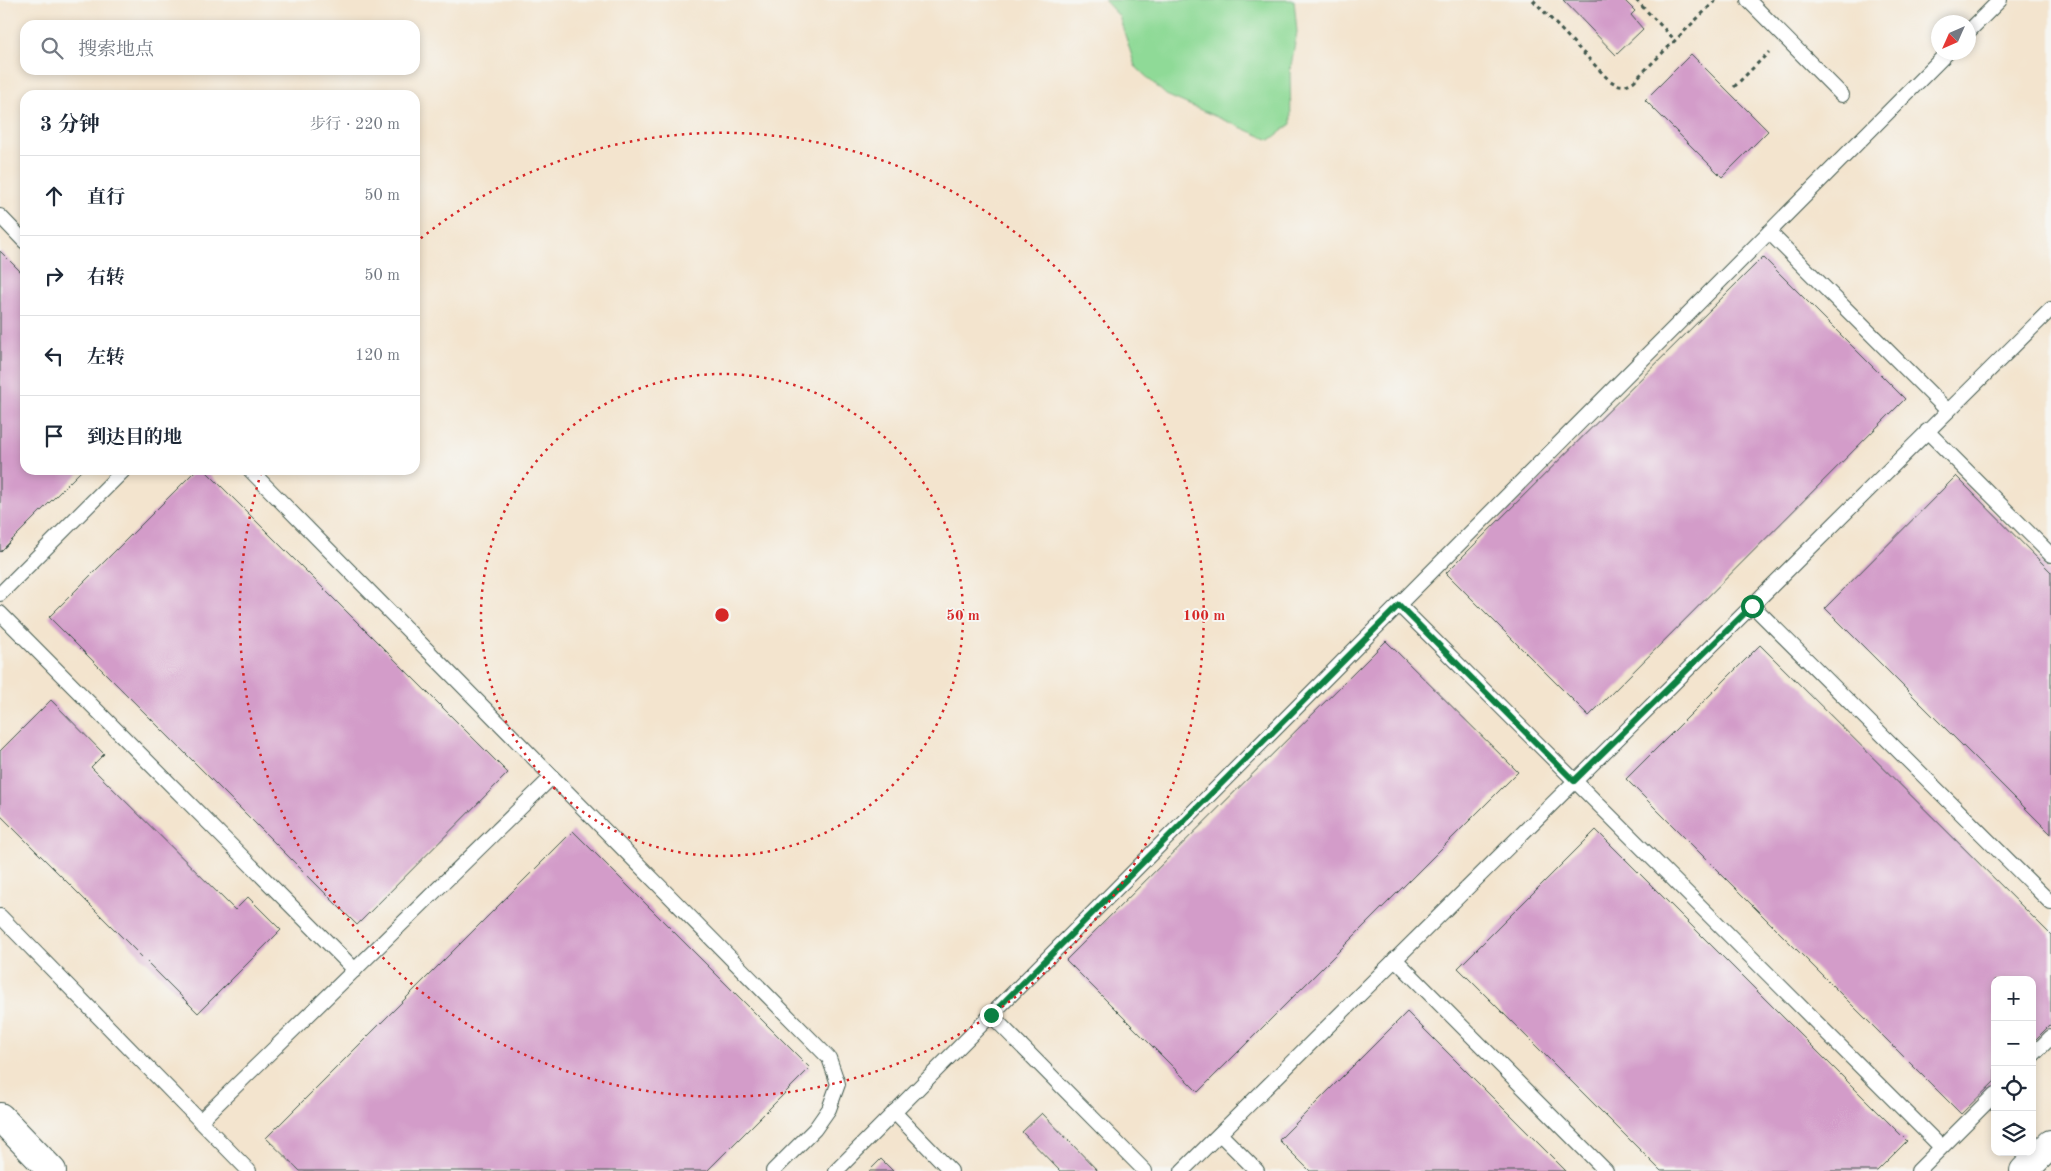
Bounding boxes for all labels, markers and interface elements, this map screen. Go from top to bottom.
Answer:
north arrow [1931,15,1976,60]
search box [20,20,420,75]
icon: search [38,34,66,62]
text: 搜索地点 [78,41,154,60]
text: 3 分钟 [40,115,100,136]
text: 步行 · 220 m [310,117,400,133]
icon: ahead [40,182,68,210]
text: 50 m [364,188,400,204]
text: 直行 [87,189,125,208]
icon: right [40,262,68,290]
text: 50 m [364,268,400,284]
text: 右转 [87,269,125,288]
icon: left [40,342,68,370]
text: 120 m [355,348,400,364]
text: 左转 [87,349,125,368]
icon: arrive [40,422,68,450]
text: 到达目的地 [87,429,182,448]
route start [1741,595,1764,618]
centre of rings [713,606,731,624]
text: 50 m [946,609,980,624]
text: 100 m [1183,609,1225,624]
map controls [1991,976,2036,1156]
button: + [1991,976,2036,1021]
route end [980,1004,1003,1027]
button: − [1991,1021,2036,1066]
button: locate [1991,1066,2036,1111]
button: layers [1991,1111,2036,1156]

